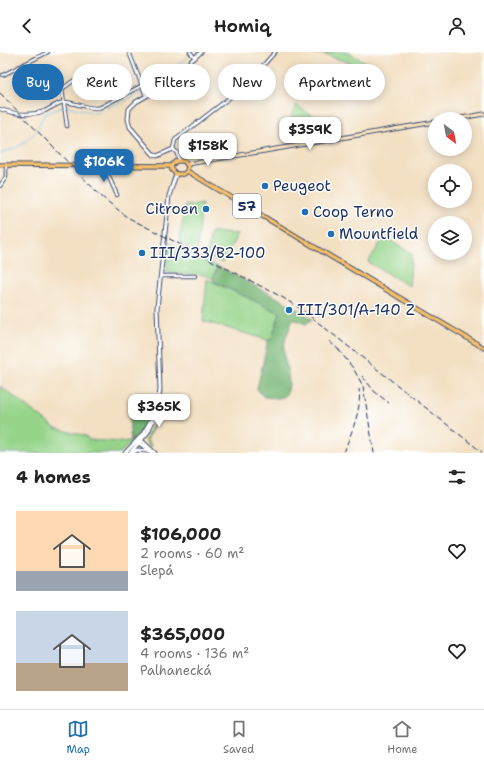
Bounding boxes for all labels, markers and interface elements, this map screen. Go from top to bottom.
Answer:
text: Homiq [214,14,270,38]
icon: back [16,15,38,37]
icon: person [446,15,468,37]
chip: Buy [12,64,64,100]
chip: Rent [72,64,132,100]
chip: Filters [140,64,210,100]
chip: New [218,64,276,100]
chip: Apartment [284,64,385,100]
north arrow [428,112,472,156]
map controls [428,112,472,260]
pin: $359K [282,117,338,151]
text: $359K [288,121,332,138]
pin: $158K [180,133,236,167]
text: $158K [188,137,228,154]
pin: $106K [76,149,132,183]
text: $106K [83,153,125,170]
button: locate [428,164,472,208]
place label: Peugeot [273,176,331,196]
marker: Peugeot [260,181,270,191]
road number: 57 [233,194,261,218]
place label: Citroen [146,199,198,219]
place label: Coop Terno [313,202,394,222]
marker: Citroen [201,204,211,214]
marker: Coop Terno [300,207,310,217]
button: layers [428,216,472,260]
place label: Mountfield [339,224,419,244]
marker: Mountfield [326,229,336,239]
place label: III/333/B2-100 [150,243,266,263]
marker: III/333/B2-100 [137,248,147,258]
place label: III/301/A-140 Z [297,300,415,320]
marker: III/301/A-140 Z [284,305,294,315]
pin: $365K [131,394,187,428]
text: $365K [137,398,181,415]
text: 4 homes [16,466,91,488]
icon: filters [446,466,468,488]
text: $106,000 [140,523,221,545]
icon: home [48,527,96,575]
icon: heart [446,540,468,562]
text: 2 rooms · 60 m² [140,545,244,562]
text: Slepá [140,562,174,579]
text: $365,000 [140,623,225,645]
icon: home [48,627,96,675]
icon: heart [446,640,468,662]
text: 4 rooms · 136 m² [140,645,249,662]
text: Palhanecká [140,662,212,679]
tab: Map [66,718,90,757]
tab: Saved [223,718,254,757]
tab: Home [387,718,418,757]

